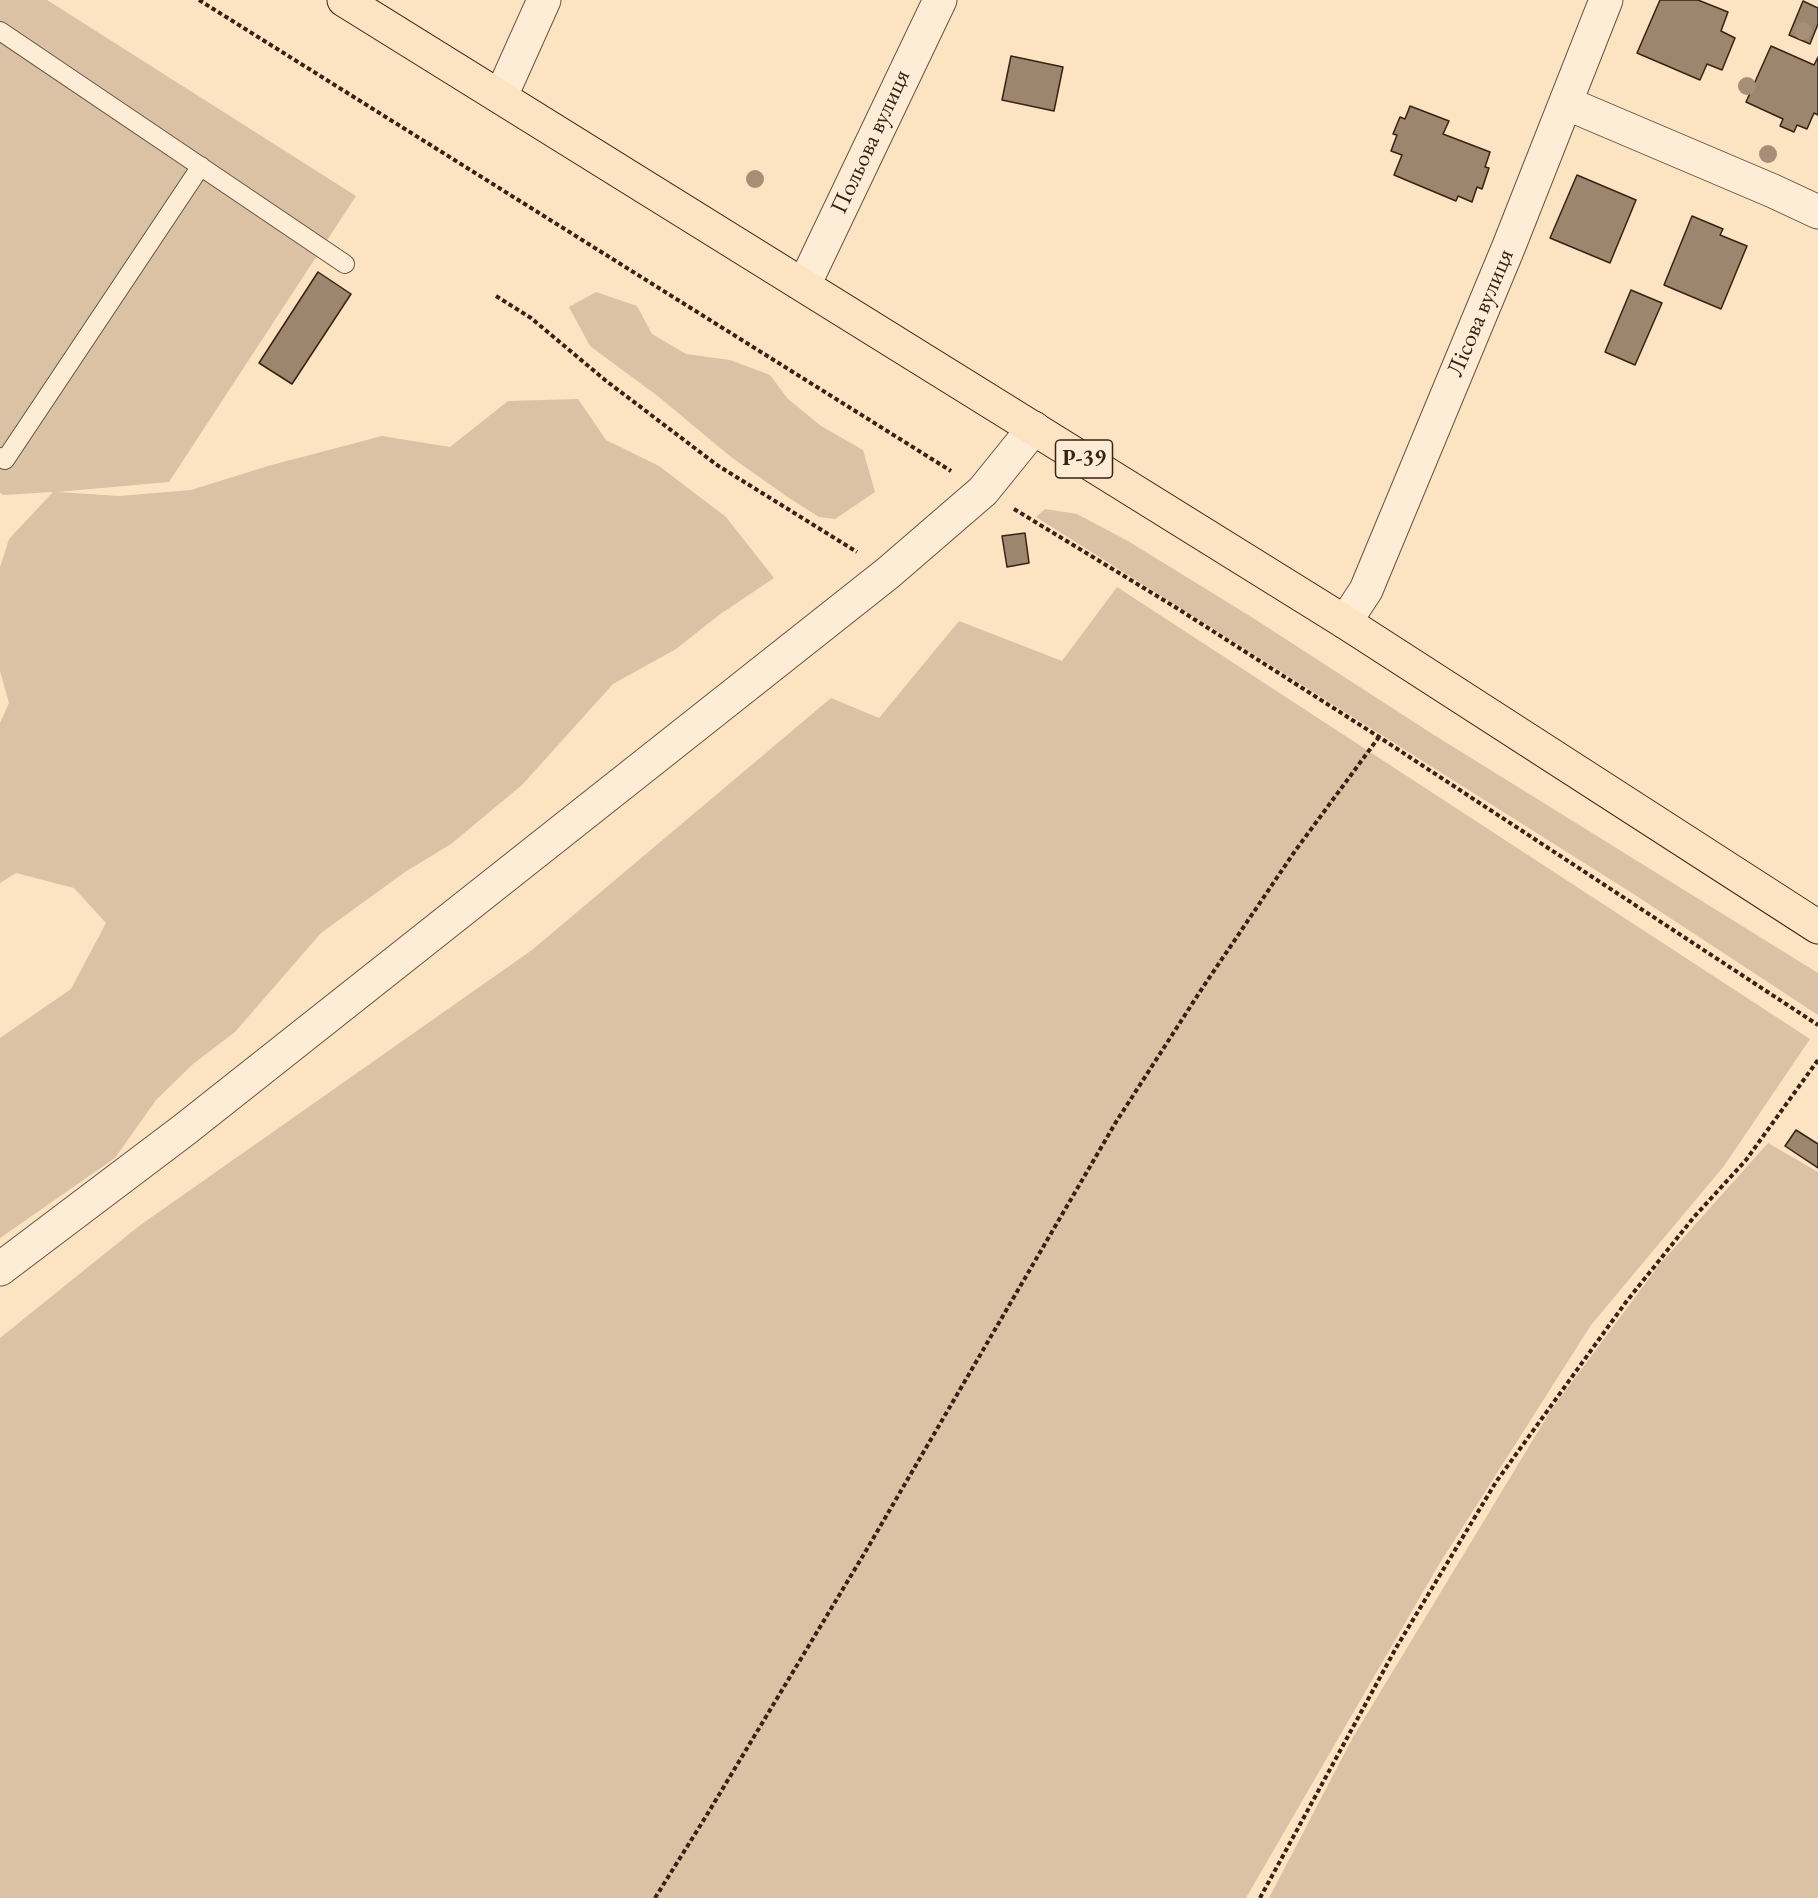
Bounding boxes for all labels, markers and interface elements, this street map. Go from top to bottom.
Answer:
street label: Польова вулиця [825,65,917,219]
street label: Лісова вулиця [1441,245,1521,381]
road number: Р-39 [1056,440,1112,478]

